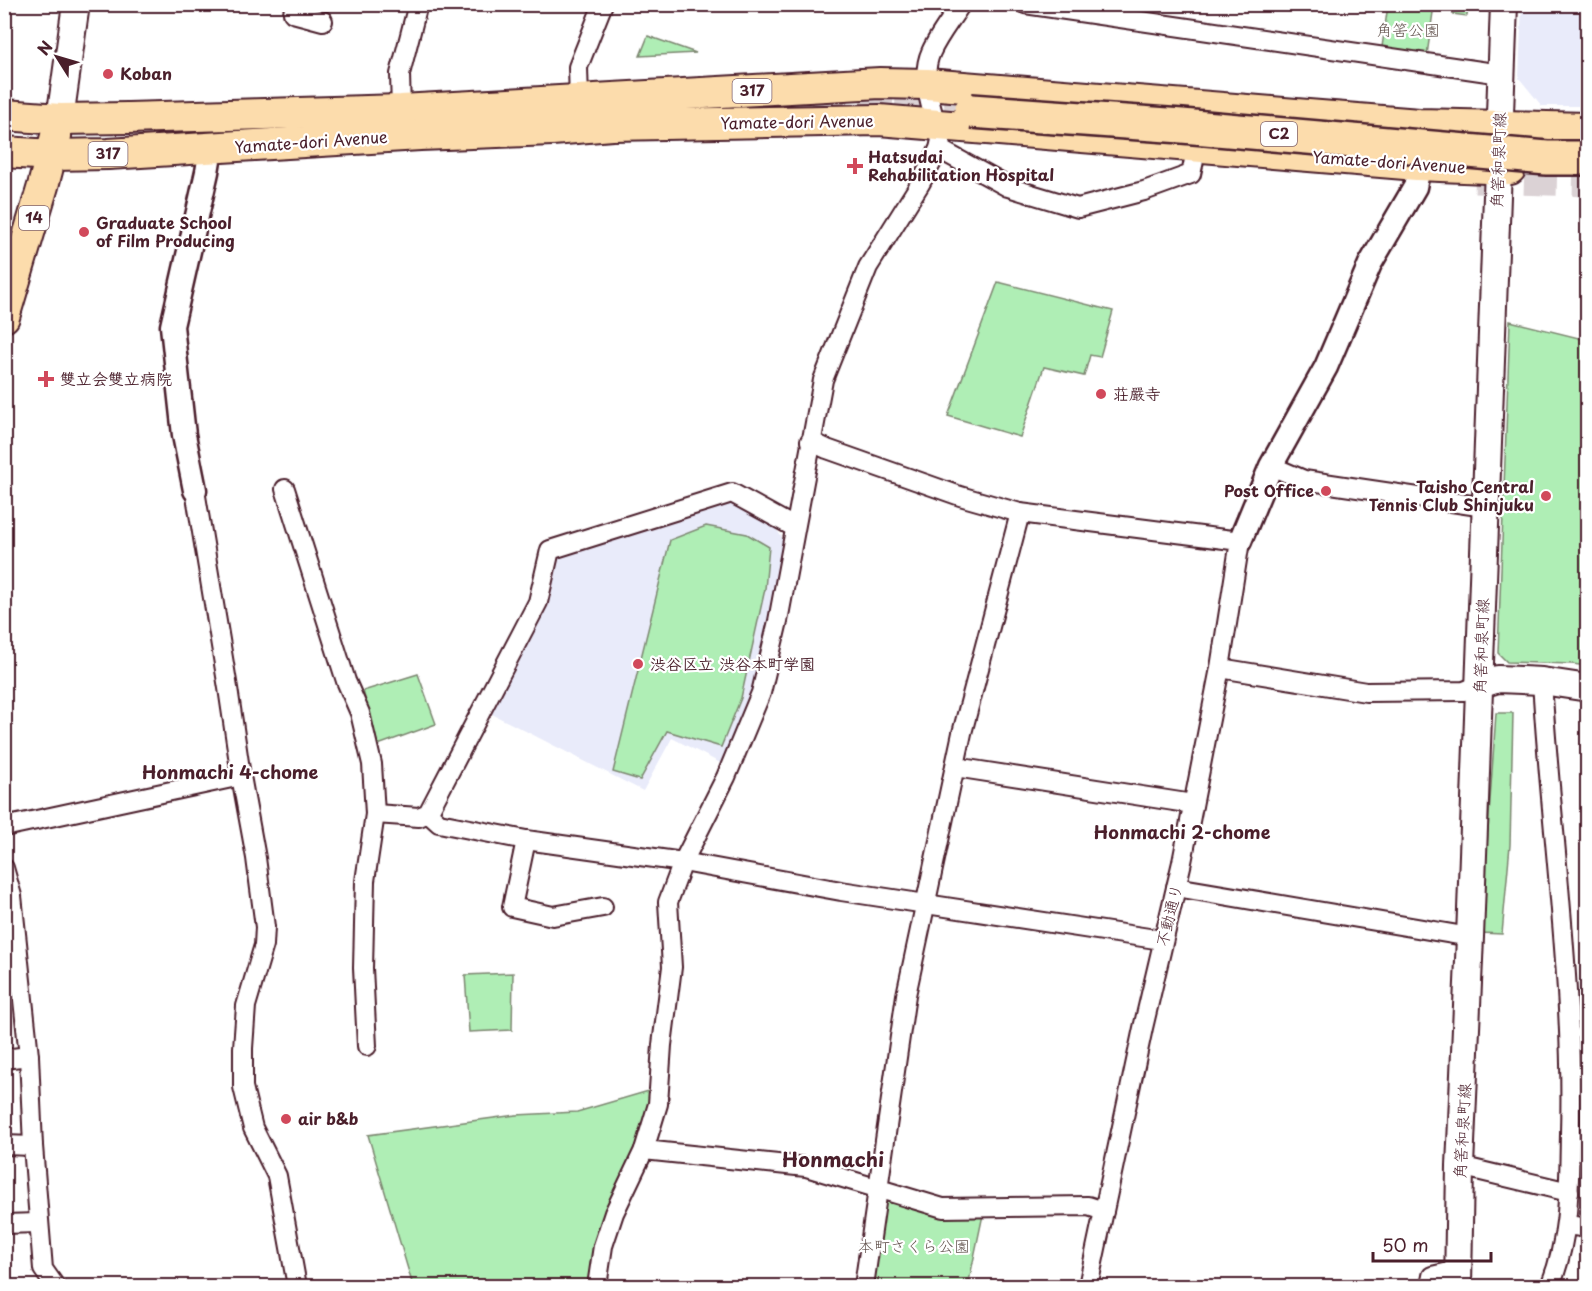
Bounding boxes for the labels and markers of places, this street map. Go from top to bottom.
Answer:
place label: Koban [120,61,172,85]
marker: Koban [101,67,115,81]
place label: Hatsudai Rehabilitation Hospital [868,144,1054,186]
marker: Hatsudai Rehabilitation Hospital [846,157,864,175]
place label: Graduate School of Film Producing [96,210,235,252]
marker: Graduate School of Film Producing [77,225,91,239]
place label: 雙立会雙立病院 [60,366,172,390]
marker: 雙立会雙立病院 [37,370,55,388]
place label: 荘嚴寺 [1113,381,1161,405]
marker: 荘嚴寺 [1094,387,1108,401]
place label: Taisho Central Tennis Club Shinjuku [1369,474,1534,516]
place label: Post Office [1224,478,1314,502]
marker: Post Office [1319,484,1333,498]
marker: Taisho Central Tennis Club Shinjuku [1539,489,1553,503]
place label: 渋谷区立 渋谷本町学園 [650,651,815,675]
marker: 渋谷区立 渋谷本町学園 [631,657,645,671]
place label: air b&b [298,1106,359,1130]
marker: air b&b [279,1112,293,1126]

